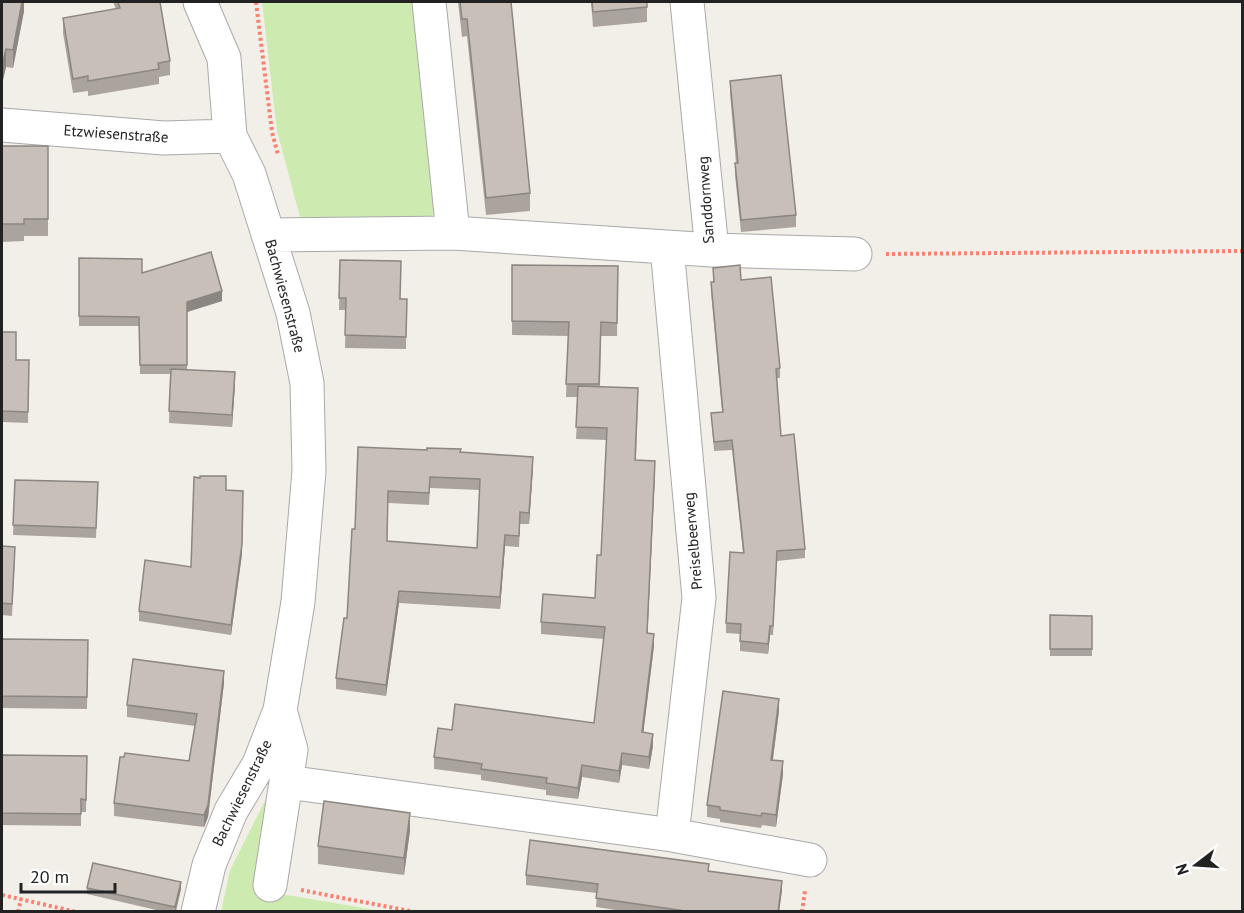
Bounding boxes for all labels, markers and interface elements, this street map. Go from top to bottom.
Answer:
street label: Etzwiesenstraße [63,120,169,147]
street label: Sanddornweg [693,156,718,244]
street label: Bachwiesenstraße [261,237,310,355]
street label: Preiselbeerweg [679,492,706,590]
street label: Bachwiesenstraße [207,736,276,849]
north arrow [1166,835,1226,895]
scale bar [21,856,116,894]
text: N [1171,861,1193,877]
text: 20 m [30,865,69,888]

